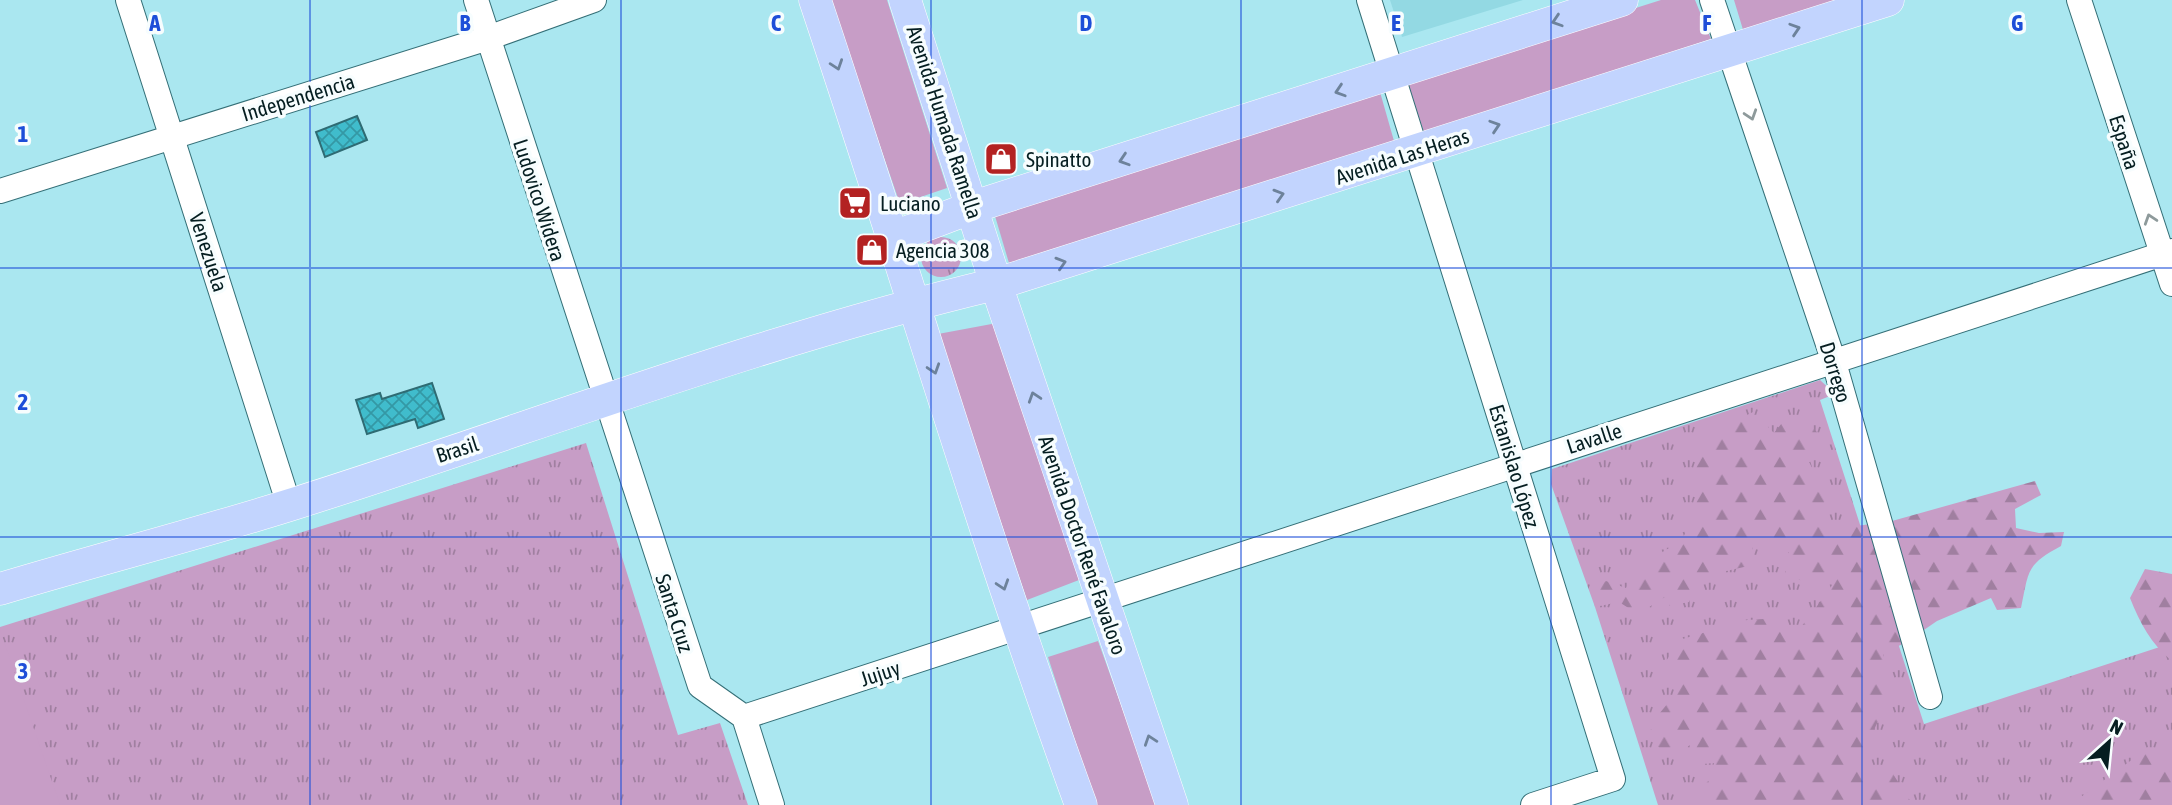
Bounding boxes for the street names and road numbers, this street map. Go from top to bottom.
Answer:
street label: Avenida Humada Ramella [902,22,988,222]
street label: Independencia [239,68,357,126]
street label: España [2105,112,2145,172]
street label: Avenida Las Heras [1332,123,1472,189]
street label: Ludovico Widera [509,136,571,264]
street label: Venezuela [185,210,233,294]
street label: Dorrego [1815,339,1857,405]
street label: Estanislao López [1485,401,1545,531]
street label: Lavalle [1563,418,1625,458]
street label: Brasil [433,431,482,467]
street label: Avenida Doctor René Favaloro [1034,432,1132,658]
street label: Santa Cruz [651,571,699,656]
street label: Jujuy [857,655,903,691]

